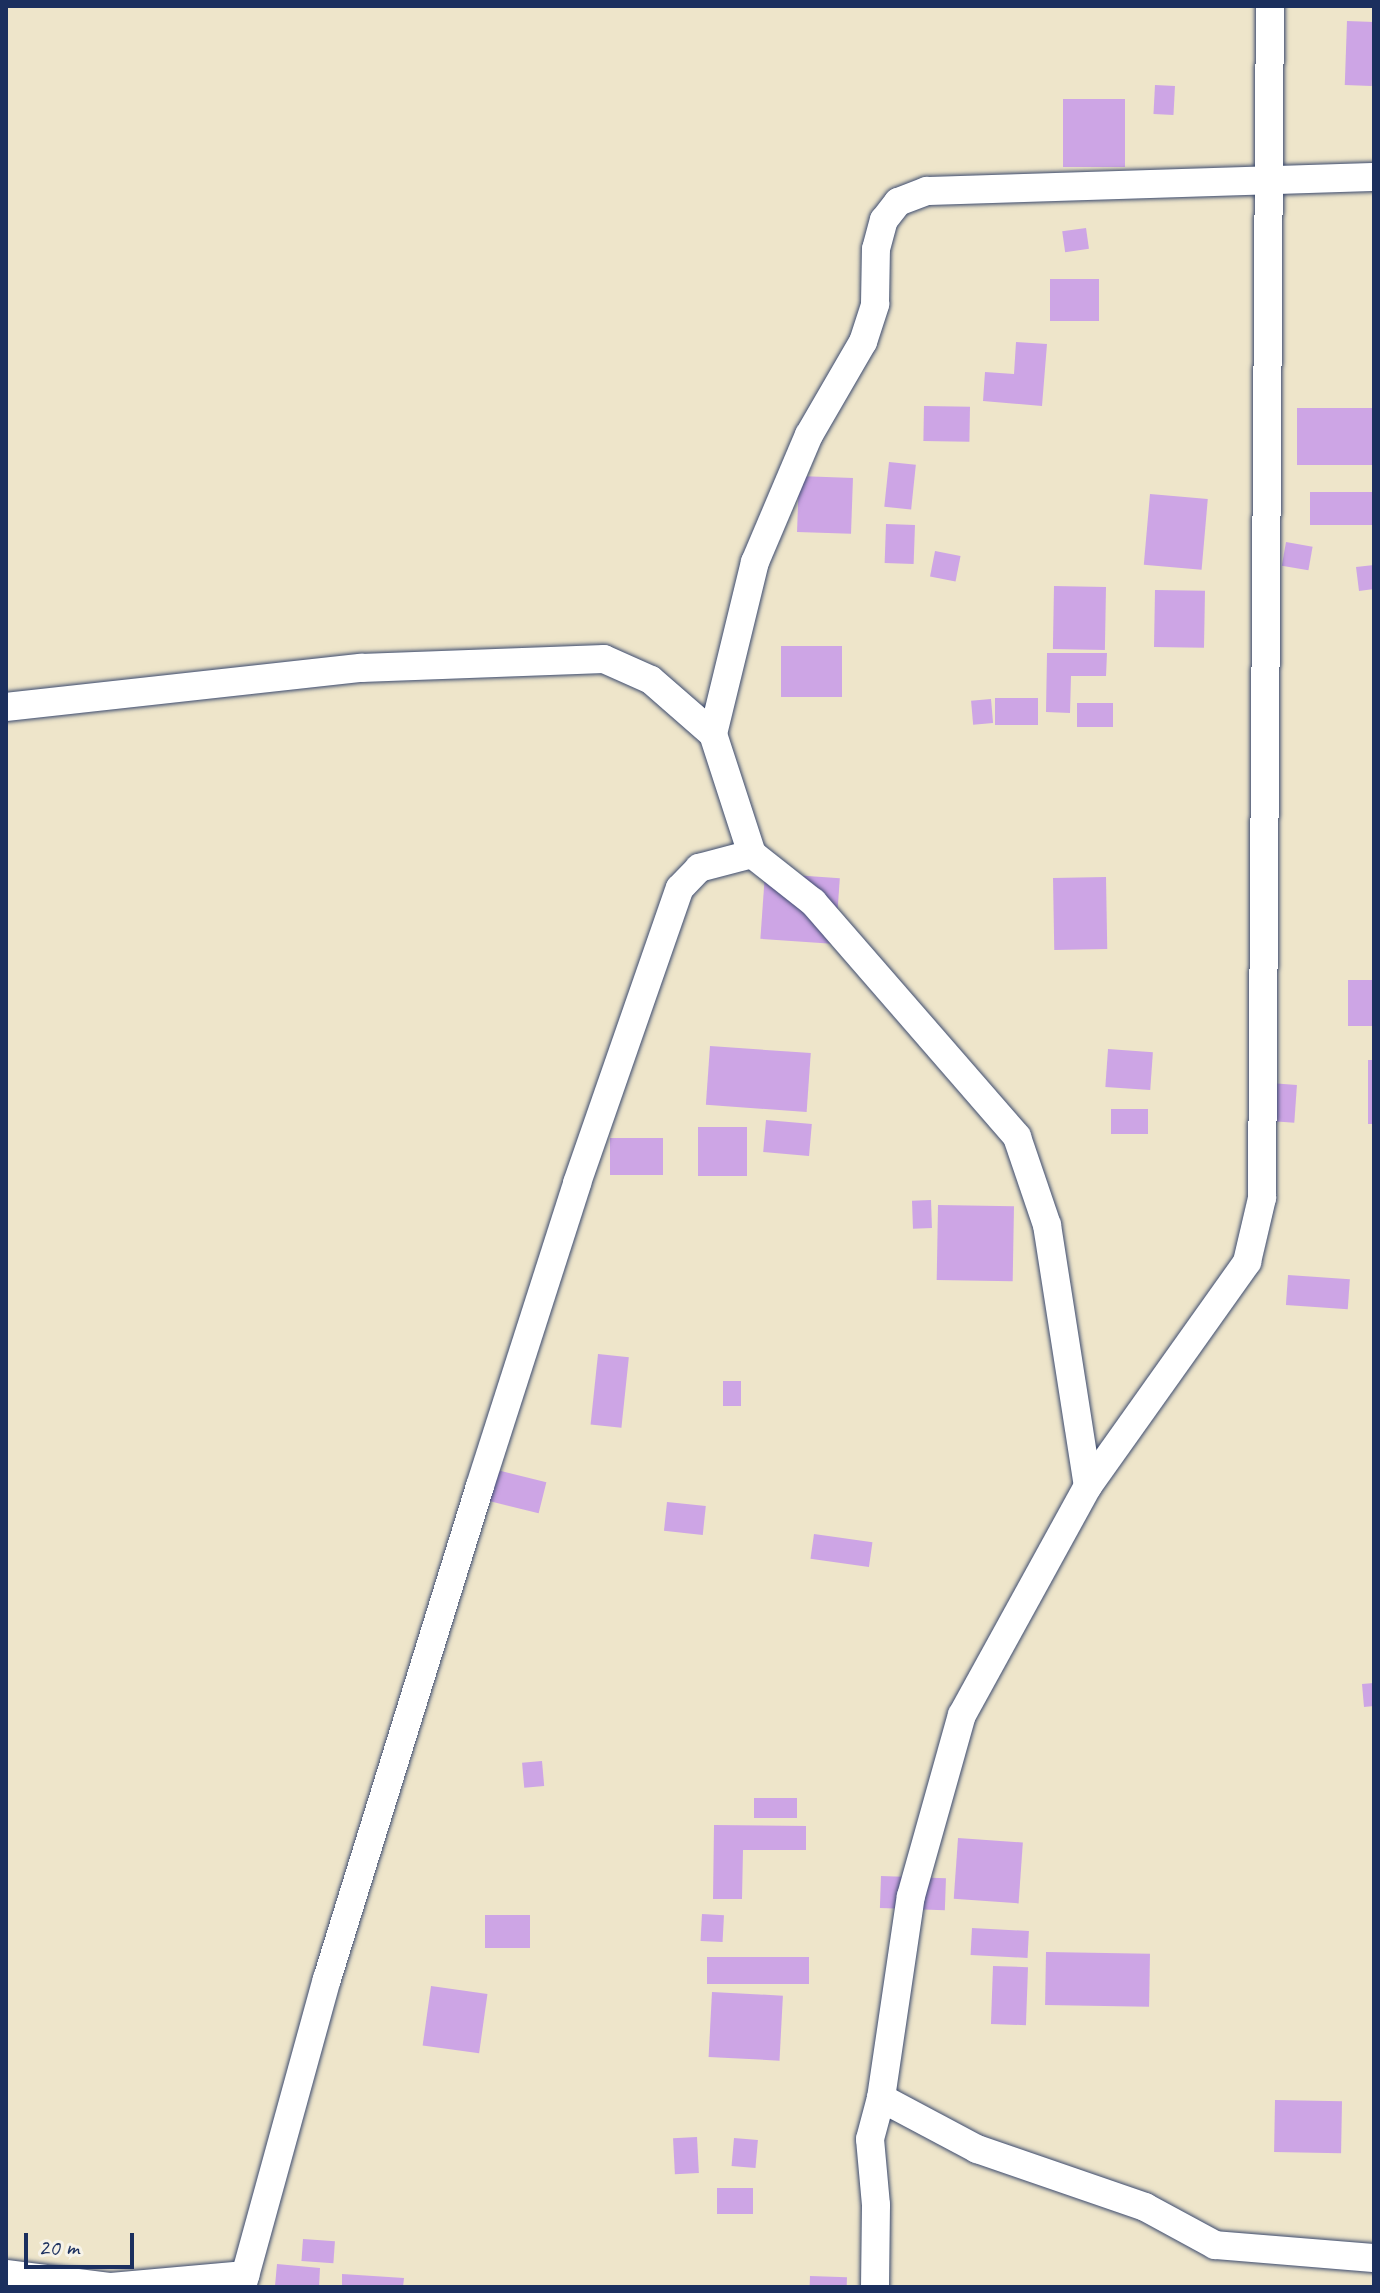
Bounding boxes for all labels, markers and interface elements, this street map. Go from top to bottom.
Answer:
scale bar [28,2217,138,2267]
text: 20 m [38,2232,79,2262]

